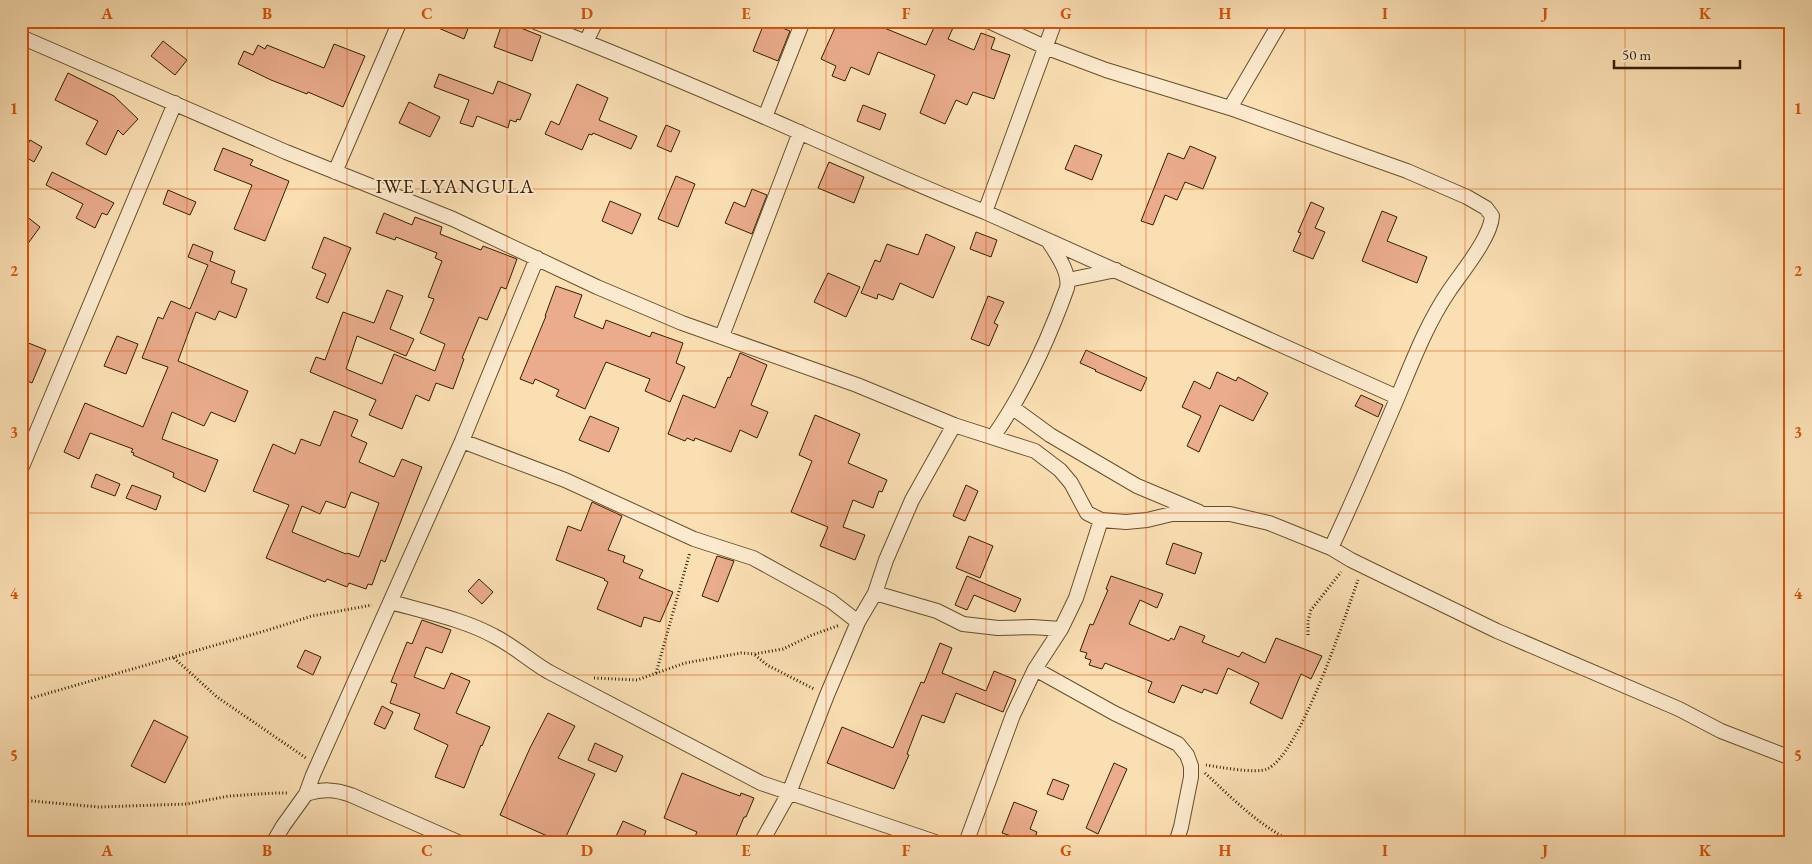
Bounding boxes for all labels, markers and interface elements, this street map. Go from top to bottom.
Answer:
text: A [100,3,113,24]
text: B [262,3,272,24]
text: C [421,3,433,24]
text: D [581,3,593,24]
text: E [741,3,751,24]
text: F [902,3,911,24]
text: G [1060,3,1072,24]
text: H [1219,3,1232,24]
text: I [1382,3,1388,24]
text: J [1540,3,1548,24]
text: K [1699,3,1712,24]
scale bar [1614,38,1741,70]
text: 50 m [1622,45,1651,64]
text: 1 [10,98,18,119]
text: 1 [1794,98,1802,119]
district label: IWE LYANGULA [375,173,535,199]
text: 2 [10,260,19,281]
text: 2 [1794,260,1803,281]
text: 3 [10,422,18,443]
text: 3 [1794,422,1802,443]
text: 4 [10,583,19,604]
text: 4 [1794,583,1803,604]
text: 5 [10,745,18,766]
text: 5 [1794,745,1802,766]
text: A [100,840,113,861]
text: B [262,840,272,861]
text: C [421,840,433,861]
text: D [581,840,593,861]
text: E [741,840,751,861]
text: F [902,840,911,861]
text: G [1060,840,1072,861]
text: H [1219,840,1232,861]
text: I [1382,840,1388,861]
text: J [1540,840,1548,861]
text: K [1699,840,1712,861]

